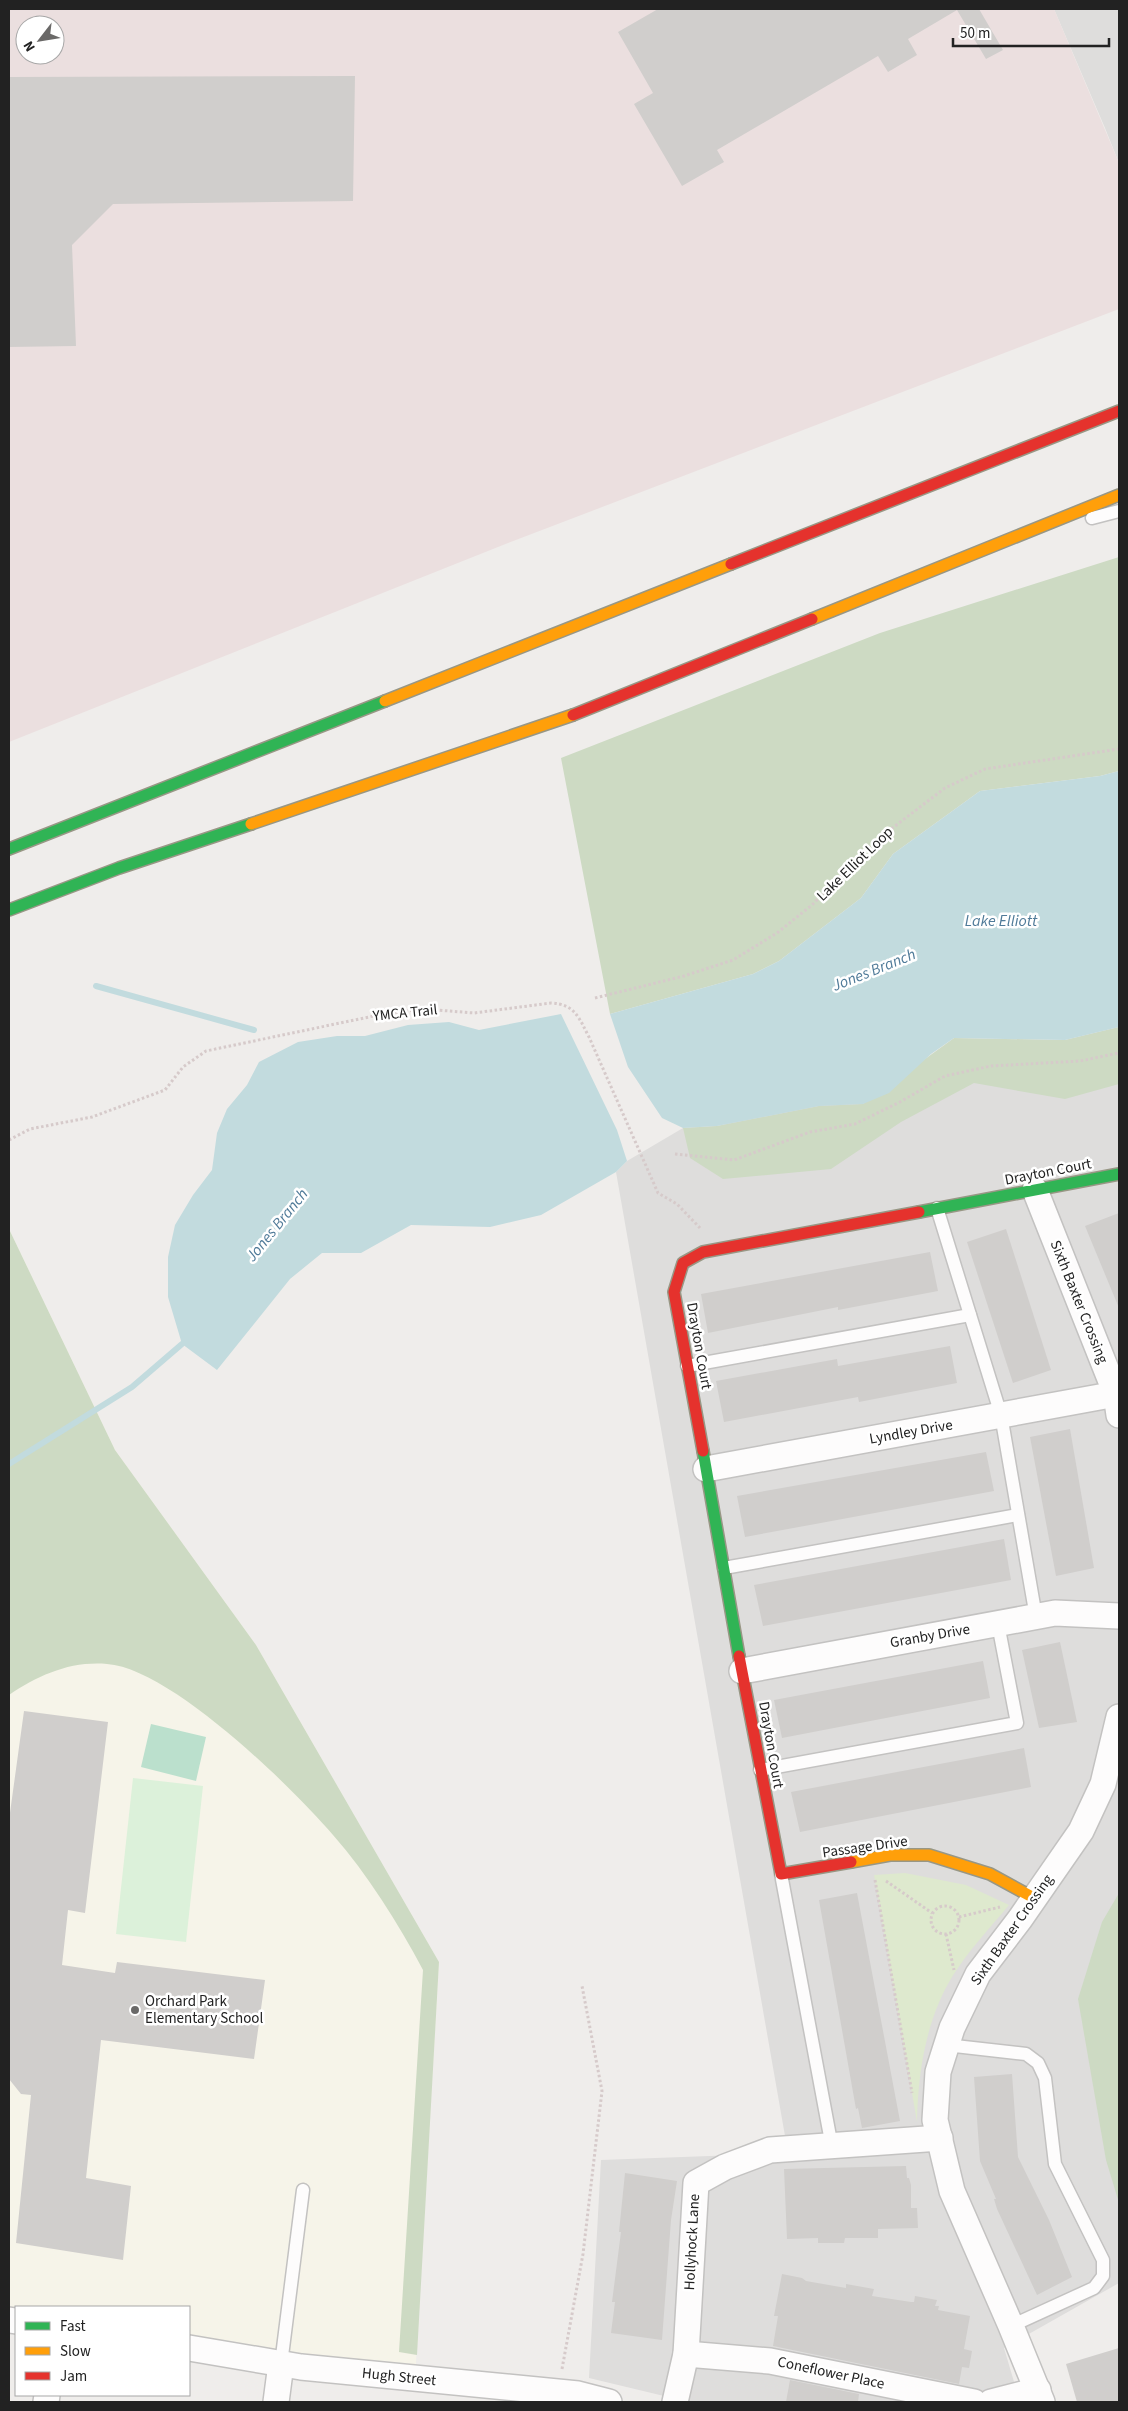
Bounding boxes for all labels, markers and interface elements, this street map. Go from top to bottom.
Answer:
north arrow [15,15,65,65]
scale bar [953,15,1109,47]
text: 50 m [960,23,990,44]
text: N [19,37,41,55]
street label: Lake Elliot Loop [812,822,898,906]
water label: Lake Elliott [965,910,1038,932]
water label: Jones Branch [828,943,919,997]
street label: YMCA Trail [371,999,439,1027]
street label: Drayton Court [1003,1153,1093,1191]
water label: Jones Branch [240,1184,313,1267]
street label: Sixth Baxter Crossing [1045,1237,1113,1367]
street label: Drayton Court [681,1301,717,1391]
street label: Lyndley Drive [868,1414,954,1450]
street label: Granby Drive [888,1619,972,1653]
street label: Drayton Court [753,1700,789,1790]
street label: Passage Drive [821,1831,909,1863]
street label: Sixth Baxter Crossing [966,1870,1058,1990]
place label: Orchard Park Elementary School [145,1991,263,2029]
marker: Orchard Park Elementary School [129,2004,141,2016]
street label: Hollyhock Lane [679,2193,705,2291]
legend [15,2306,190,2396]
text: Fast [60,2316,86,2337]
text: Slow [60,2341,91,2362]
street label: Coneflower Place [776,2351,886,2395]
street label: Hugh Street [361,2363,437,2391]
text: Jam [60,2366,87,2387]

